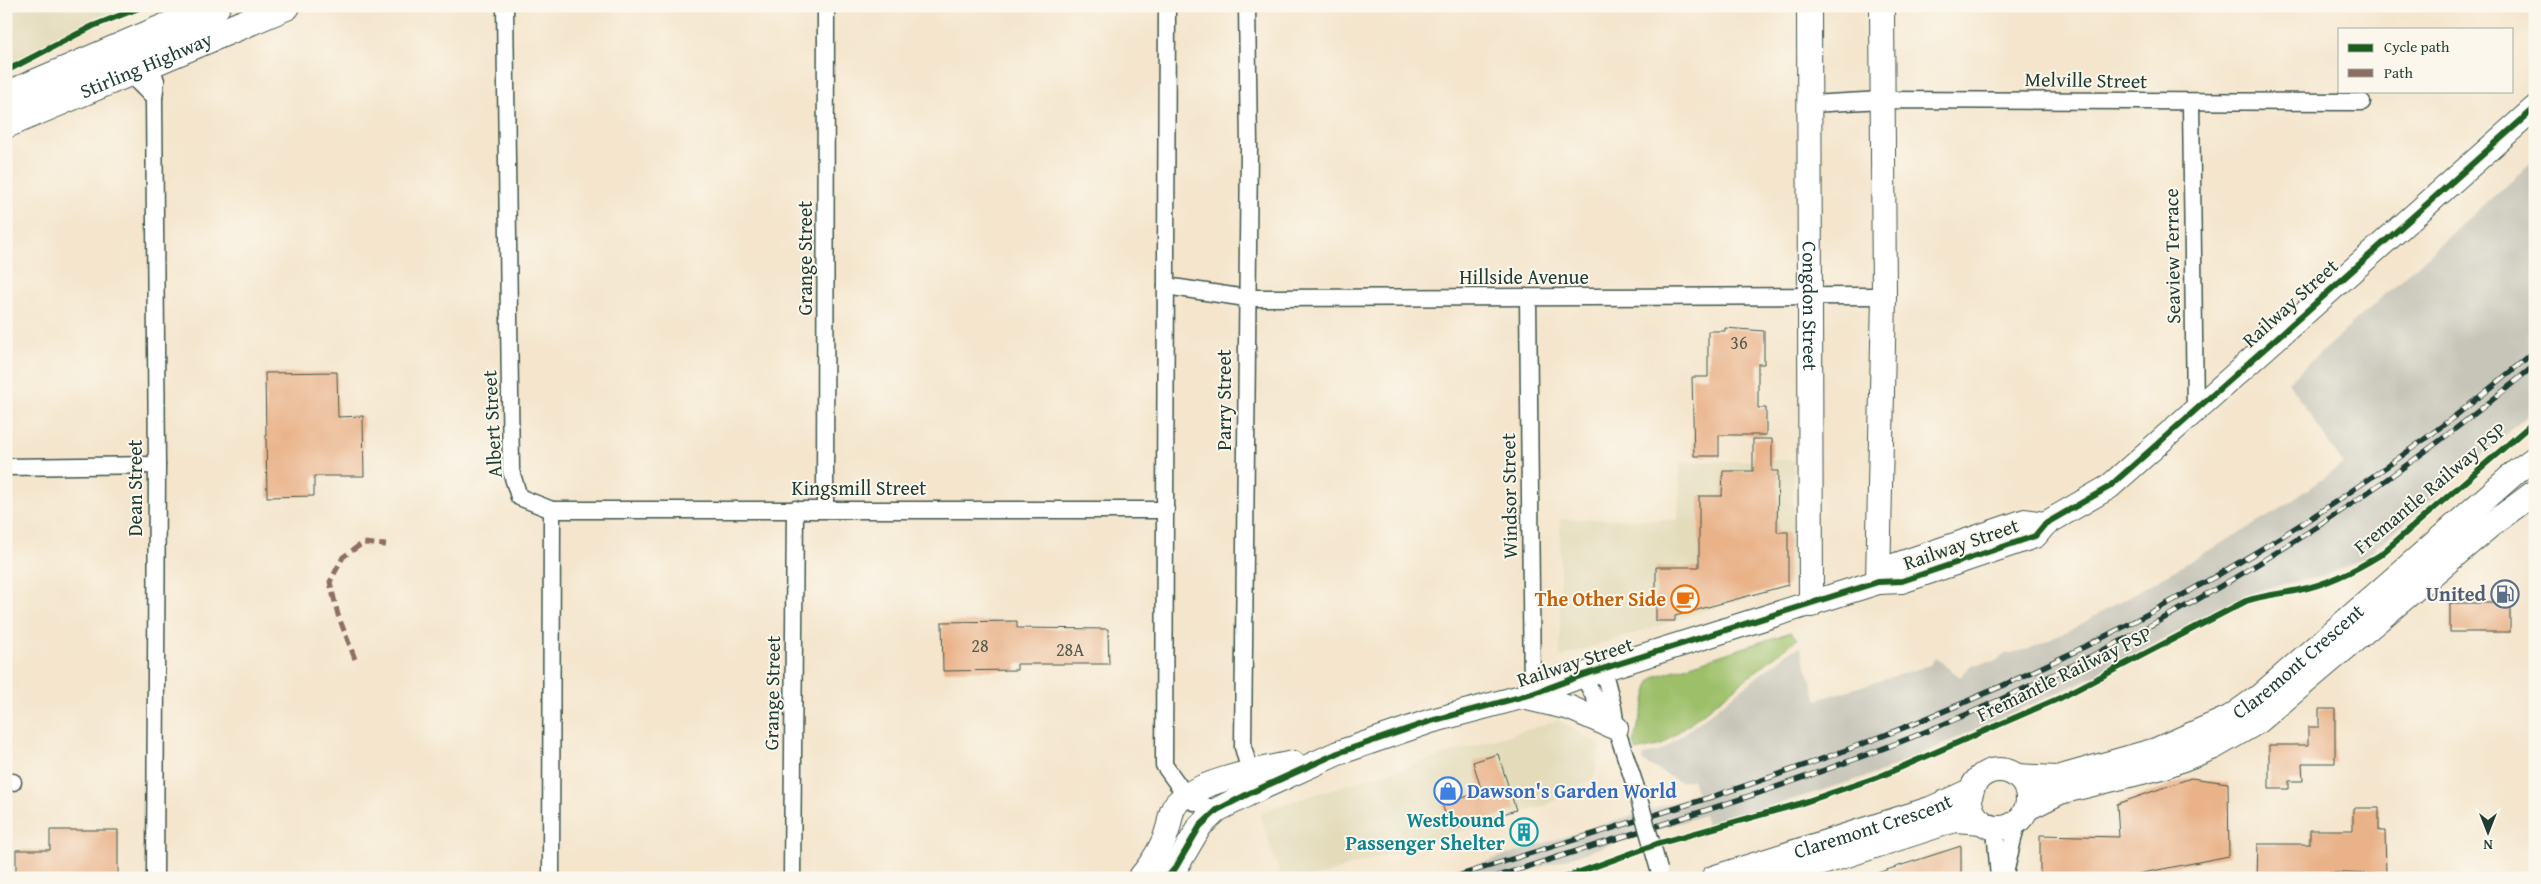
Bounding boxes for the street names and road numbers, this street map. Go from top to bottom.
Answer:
street label: Stirling Highway [75,24,216,105]
street label: Melville Street [2024,64,2148,95]
street label: Seaview Terrace [2156,188,2187,324]
street label: Grange Street [790,201,819,315]
street label: Congdon Street [1796,241,1825,371]
street label: Railway Street [2235,252,2344,354]
street label: Hillside Avenue [1459,262,1589,291]
street label: Parry Street [1209,349,1238,451]
street label: Albert Street [474,369,509,479]
street label: Fremantle Railway PSP [2347,415,2512,560]
street label: Windsor Street [1493,433,1524,559]
street label: Dean Street [120,439,149,537]
street label: Kingsmill Street [792,473,926,502]
street label: Railway Street [1899,510,2023,577]
street label: Claremont Crescent [2226,596,2370,726]
street label: Fremantle Railway PSP [1971,618,2156,729]
street label: Railway Street [1513,629,1637,694]
street label: Grange Street [756,635,787,751]
street label: Claremont Crescent [1790,786,1957,865]

